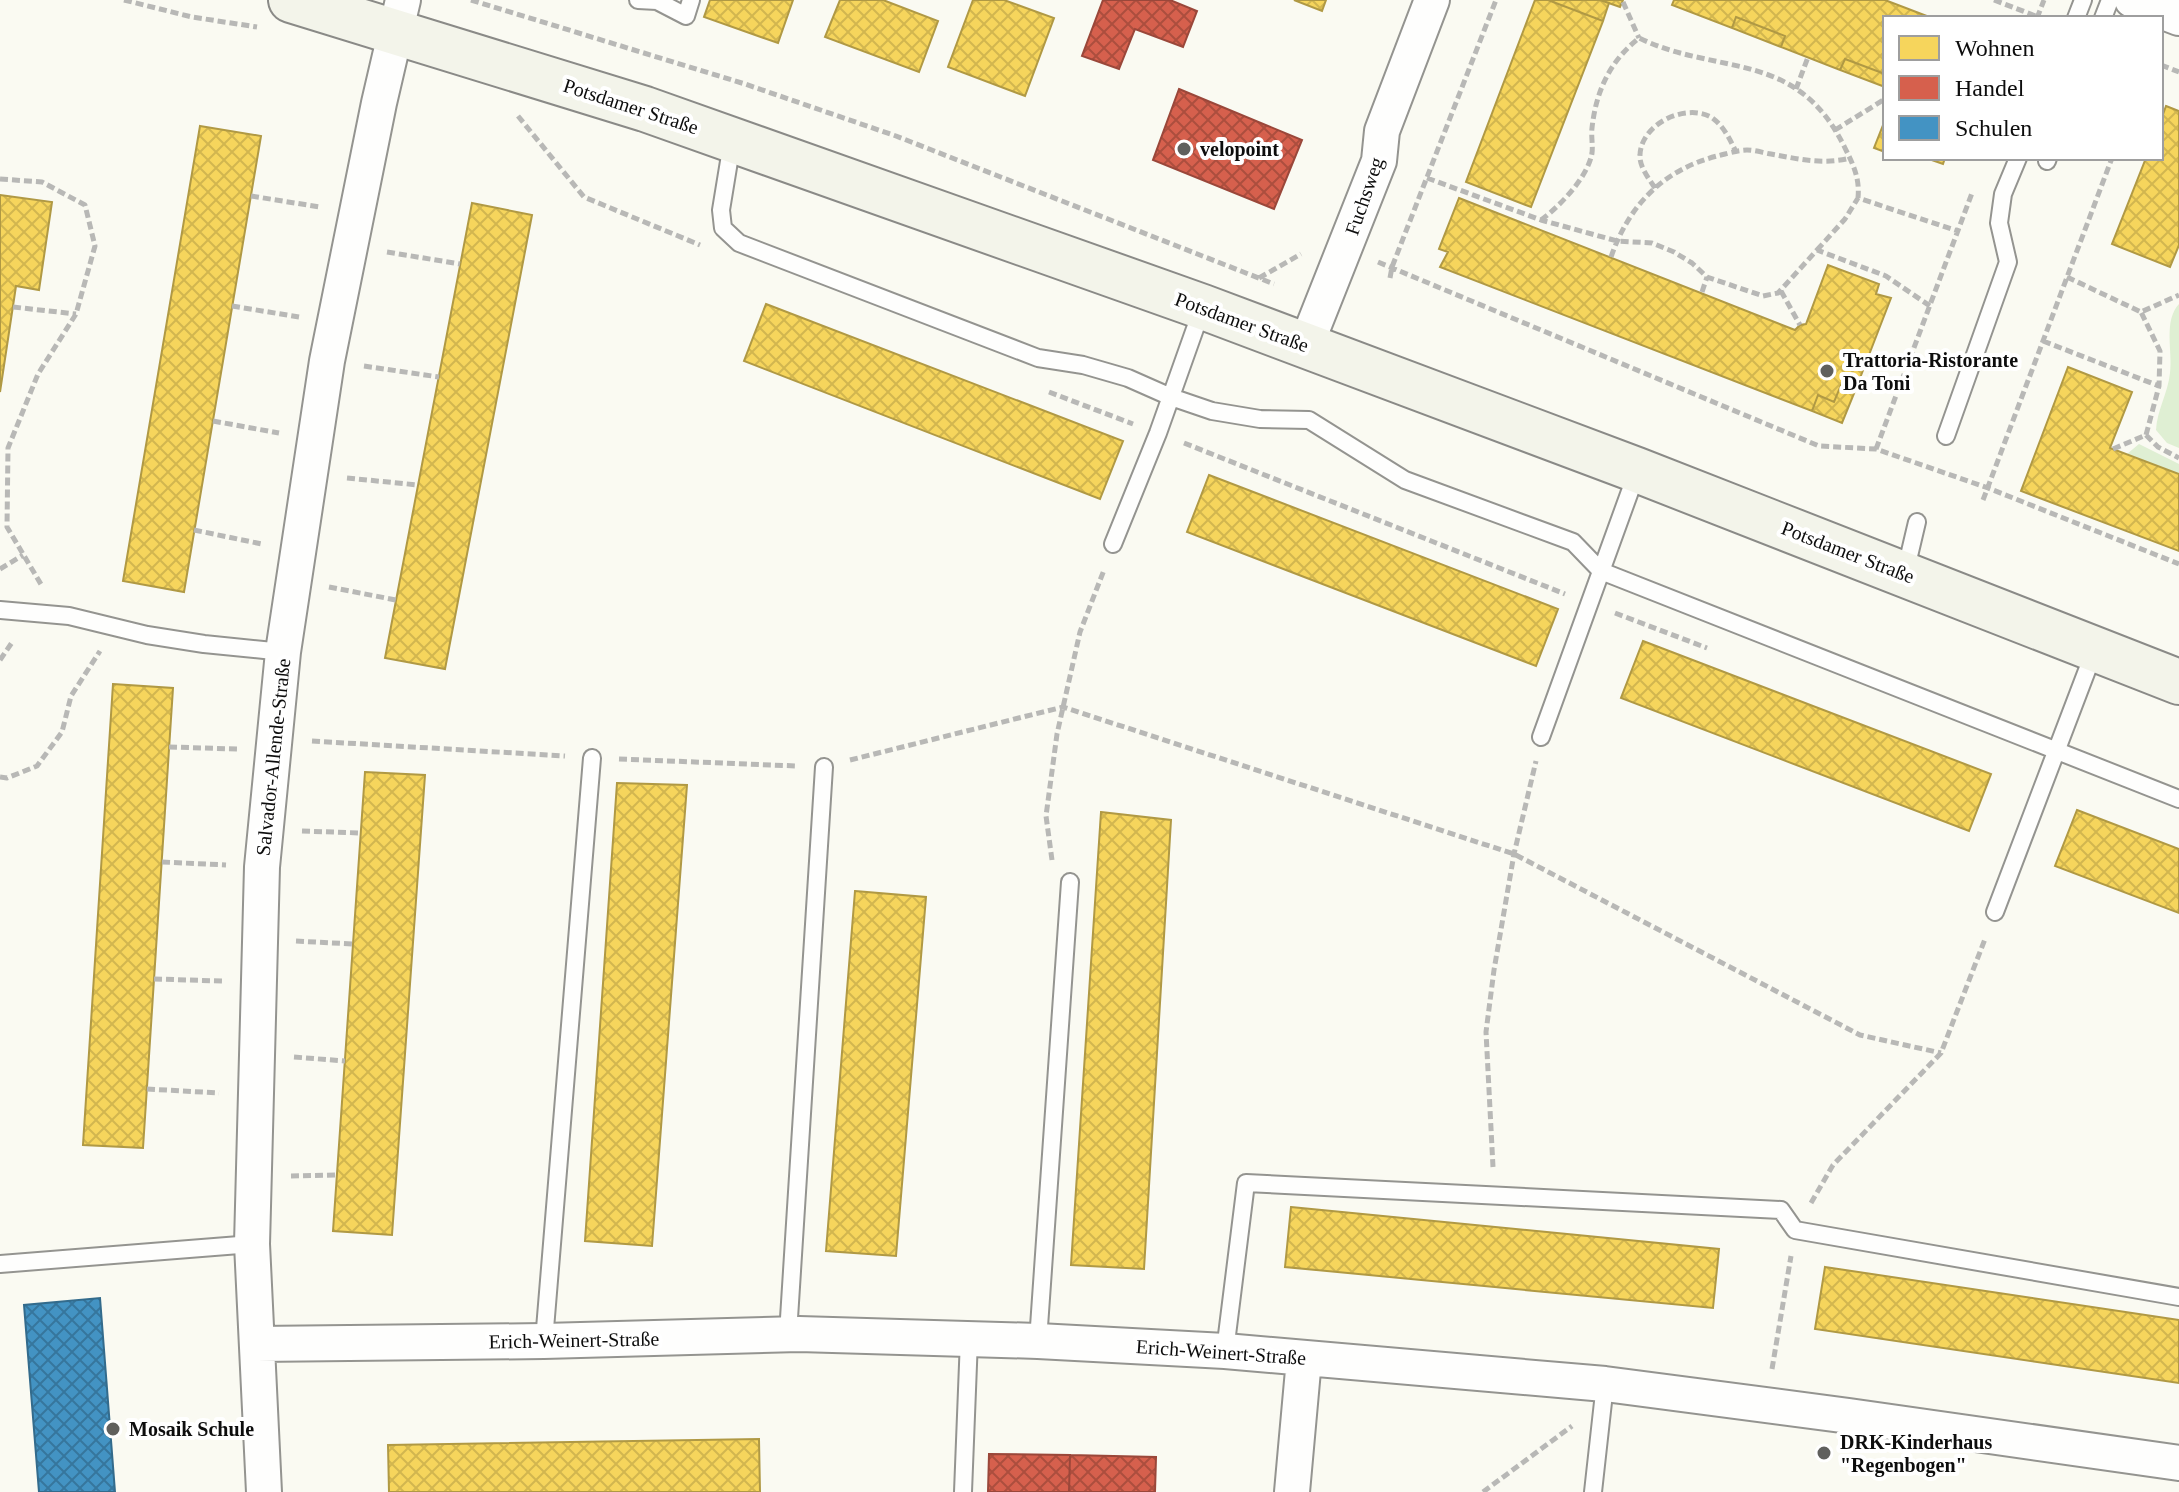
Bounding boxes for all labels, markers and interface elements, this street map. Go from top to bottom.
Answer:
legend [1883,16,2163,160]
text: Wohnen [1955,35,2034,61]
street label: Potsdamer Straße [561,74,701,138]
text: Handel [1955,75,2025,101]
text: Schulen [1955,115,2032,141]
place label: velopoint [1200,138,1279,161]
marker: velopoint [1175,140,1193,158]
street label: Fuchsweg [1340,154,1389,238]
street label: Potsdamer Straße [1172,288,1312,356]
place label: Trattoria-Ristorante Da Toni [1843,349,2018,394]
marker: Trattoria-Ristorante Da Toni [1818,362,1836,380]
street label: Potsdamer Straße [1778,517,1918,587]
street label: Salvador-Allende-Straße [252,657,294,857]
street label: Erich-Weinert-Straße [489,1328,660,1352]
street label: Erich-Weinert-Straße [1135,1335,1307,1369]
place label: Mosaik Schule [129,1418,254,1440]
marker: Mosaik Schule [104,1420,122,1438]
place label: DRK-Kinderhaus "Regenbogen" [1840,1431,1992,1477]
marker: DRK-Kinderhaus "Regenbogen" [1815,1444,1833,1462]

